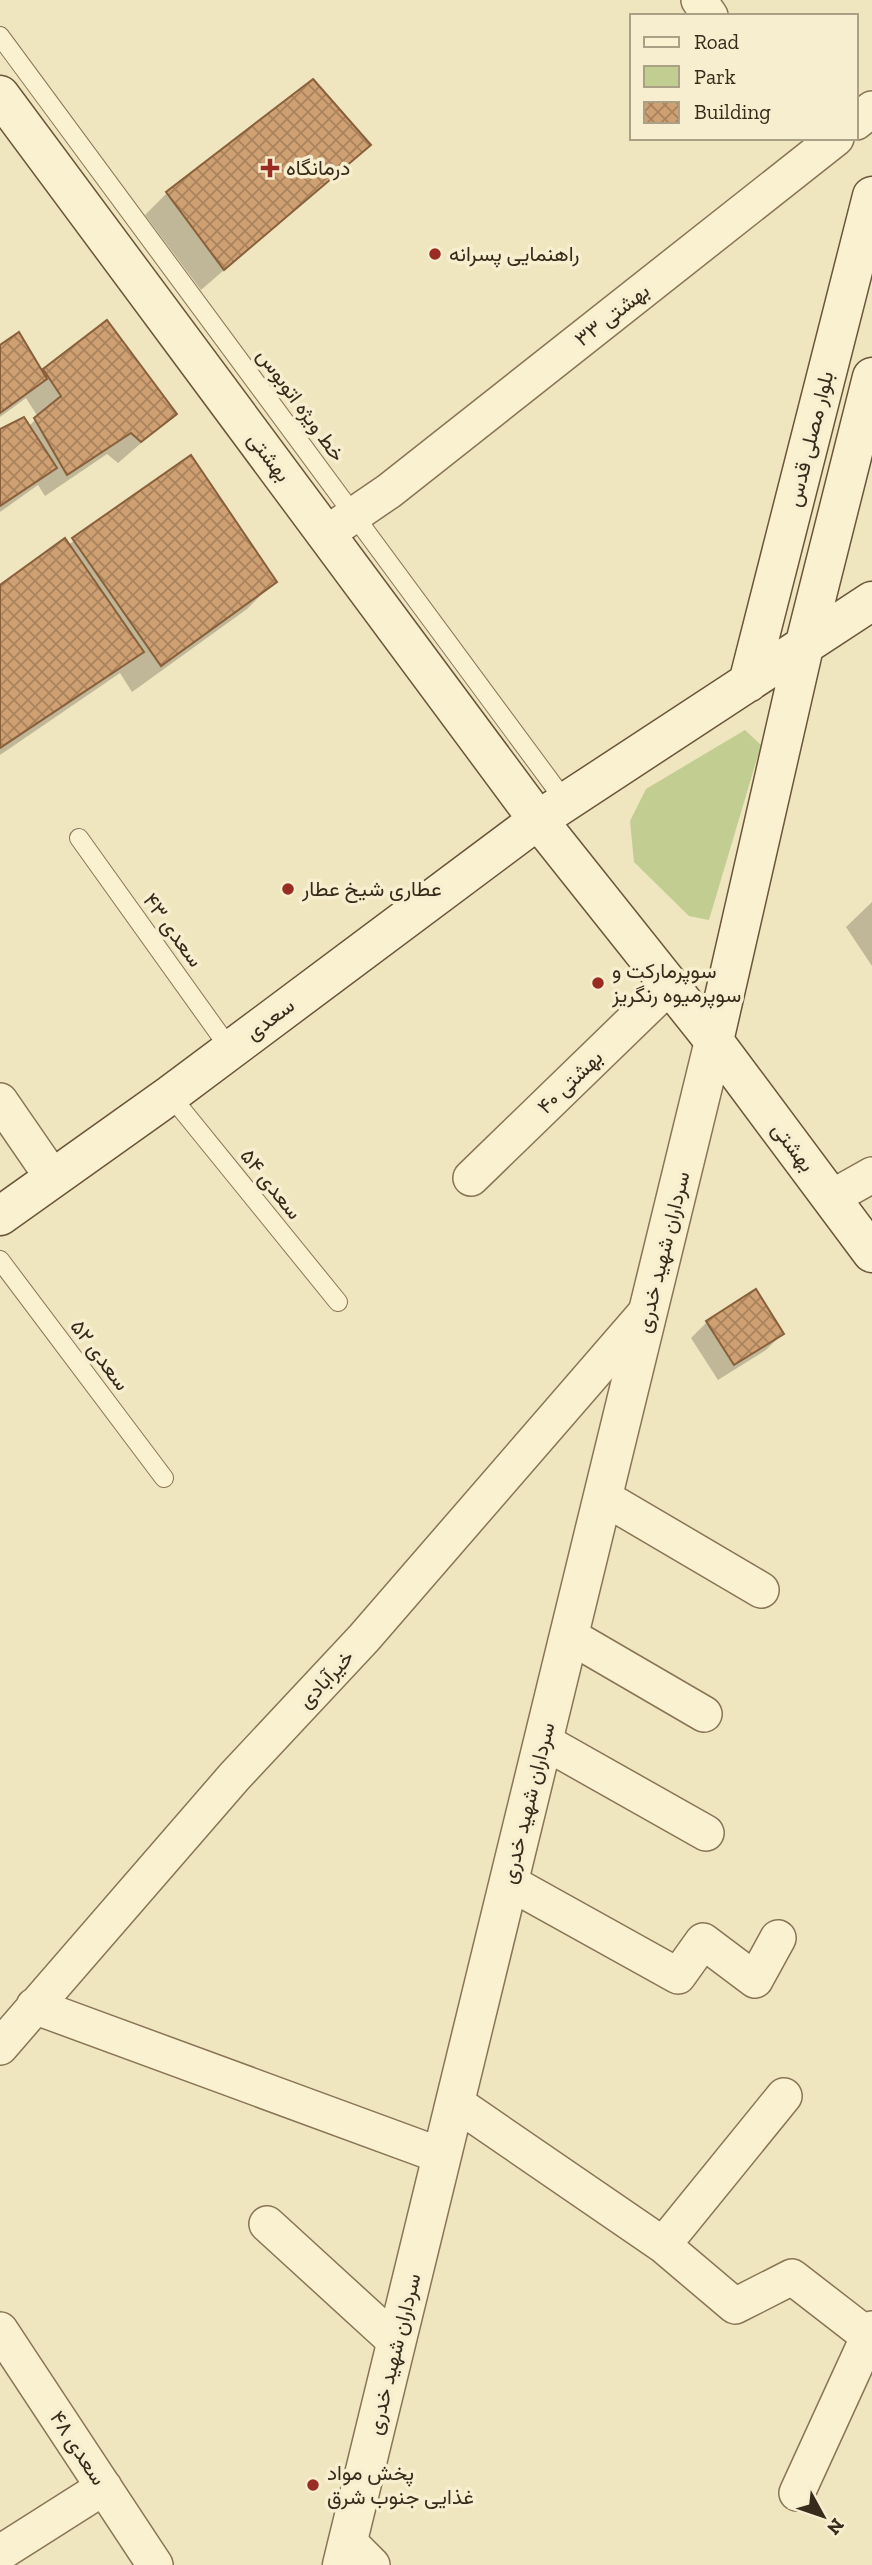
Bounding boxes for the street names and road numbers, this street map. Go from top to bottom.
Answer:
street label: بهشتی ۳۳ [569,278,655,352]
street label: خط ویژه اتوبوس [251,343,351,467]
street label: بلوار مصلی قدس [781,368,839,510]
street label: بهشتی [242,427,296,487]
street label: سعدی ۴۳ [138,888,209,972]
street label: سعدی [240,992,299,1045]
street label: بهشتی ۴۰ [532,1044,608,1120]
street label: بهشتی [766,1117,820,1177]
street label: سعدی ۵۴ [235,1143,307,1224]
street label: سرداران شهید خدری [630,1169,696,1335]
street label: سعدی ۵۲ [66,1314,135,1395]
street label: خیرآبادی [292,1644,360,1714]
street label: سرداران شهید خدری [495,1720,561,1886]
street label: سرداران شهید خدری [361,2271,427,2437]
street label: سعدی ۴۸ [45,2406,112,2490]

